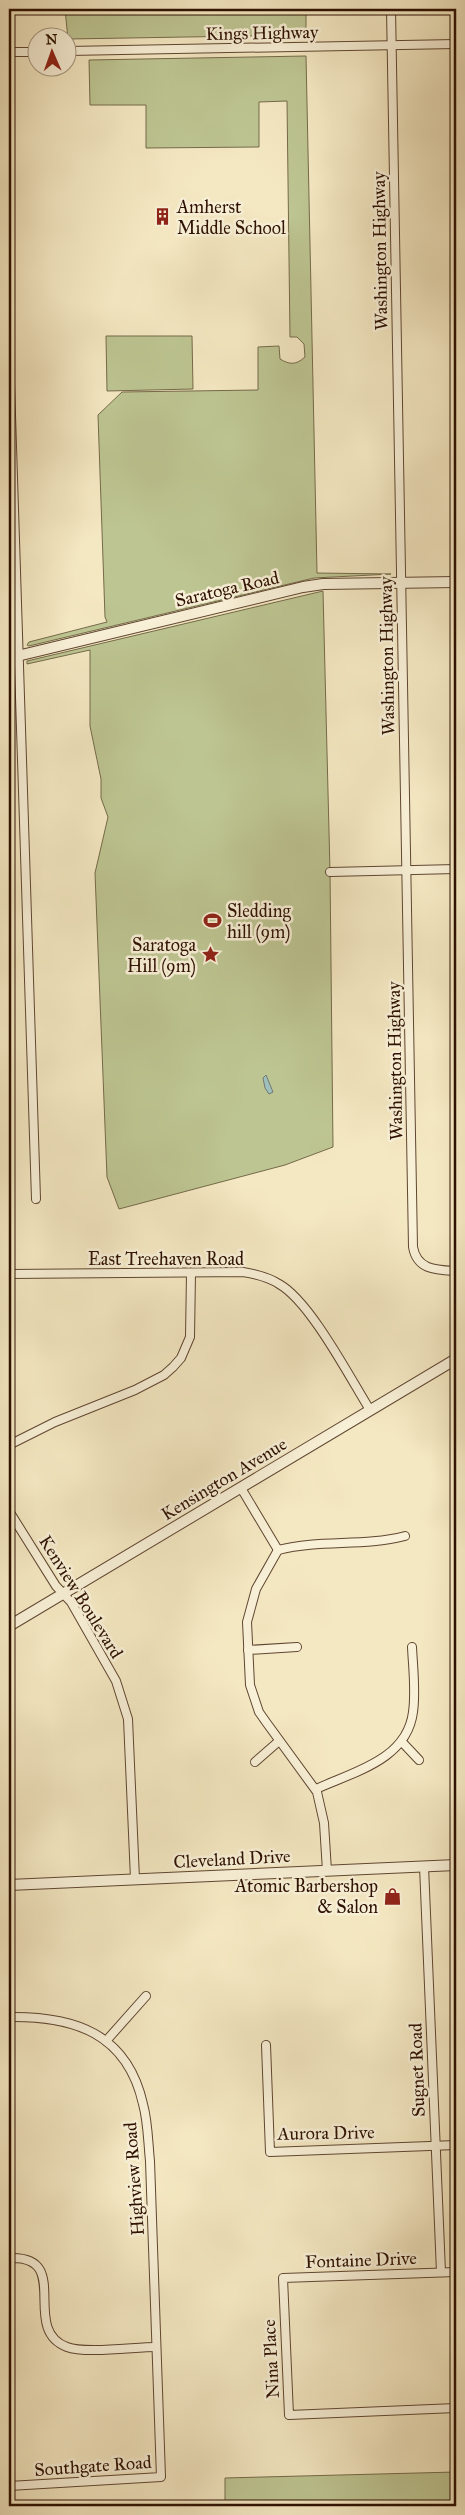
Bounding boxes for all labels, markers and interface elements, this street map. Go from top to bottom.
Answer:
street label: Kings Highway [206,21,319,46]
north arrow [28,28,78,78]
text: N [45,31,58,48]
street label: Washington Highway [368,171,393,331]
place label: Amherst Middle School [176,196,286,239]
building icon: Amherst Middle School [153,207,173,227]
street label: Saratoga Road [173,566,281,613]
street label: Washington Highway [375,576,400,736]
place label: Sledding hill (9m) [227,900,291,944]
sports icon: Sledding hill (9m) [203,911,223,931]
place label: Saratoga Hill (9m) [127,934,196,978]
place icon: Saratoga Hill (9m) [200,945,220,965]
street label: Washington Highway [383,981,408,1141]
street label: East Treehaven Road [88,1248,244,1270]
street label: Kensington Avenue [157,1433,291,1526]
street label: Kenview Boulevard [34,1531,128,1663]
street label: Cleveland Drive [173,1845,291,1873]
place label: Atomic Barbershop & Salon [234,1875,378,1918]
shop icon: Atomic Barbershop & Salon [382,1886,402,1906]
street label: Sugnet Road [404,2023,431,2117]
street label: Highview Road [119,2121,150,2237]
street label: Aurora Drive [276,2121,375,2145]
street label: Fontaine Drive [305,2247,417,2273]
street label: Nina Place [258,2319,284,2399]
street label: Southgate Road [34,2451,153,2482]

